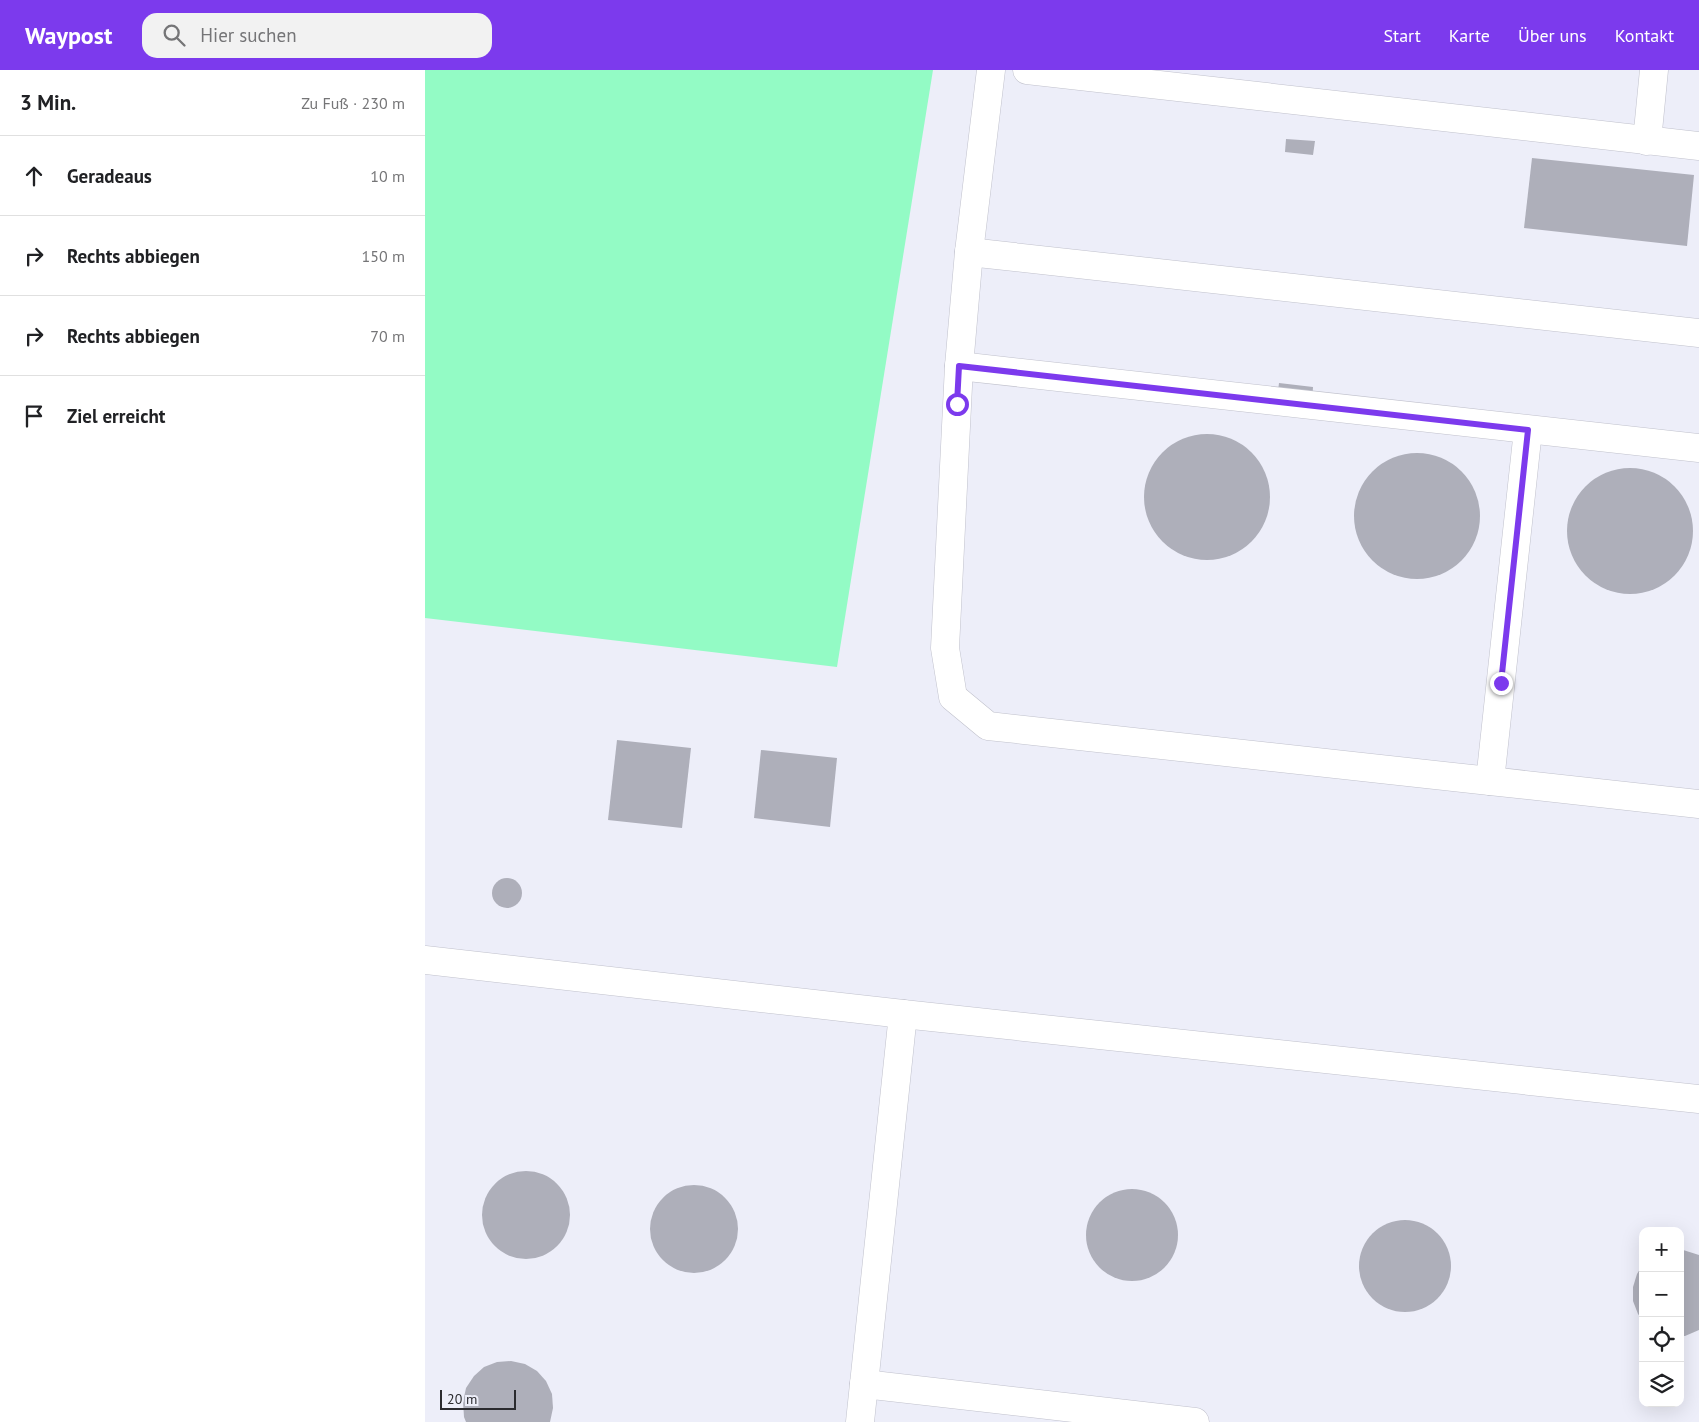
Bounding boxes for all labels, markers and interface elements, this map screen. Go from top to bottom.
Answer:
search box [142,13,492,58]
text: Waypost [25,20,112,51]
icon: search [160,21,188,49]
text: Hier suchen [200,23,297,47]
text: Start [1383,24,1421,47]
text: Karte [1449,24,1490,47]
text: Über uns [1518,24,1587,47]
text: Kontakt [1615,24,1674,47]
text: 3 Min. [20,89,76,116]
text: Zu Fuß · 230 m [301,93,405,113]
icon: ahead [20,162,48,190]
text: Geradeaus [67,164,152,188]
text: 10 m [370,166,405,186]
icon: right [20,242,48,270]
text: Rechts abbiegen [67,244,200,268]
text: 150 m [362,246,405,266]
icon: right [20,322,48,350]
text: Rechts abbiegen [67,324,200,348]
text: 70 m [370,326,405,346]
route start [946,393,969,416]
icon: arrive [20,402,48,430]
text: Ziel erreicht [67,404,165,428]
route end [1490,672,1513,695]
map controls [1639,1227,1684,1407]
button: + [1639,1227,1684,1272]
button: − [1639,1272,1684,1317]
button: locate [1639,1317,1684,1362]
button: layers [1639,1362,1684,1407]
scale bar [440,1387,516,1410]
text: 20 m [447,1390,477,1408]

